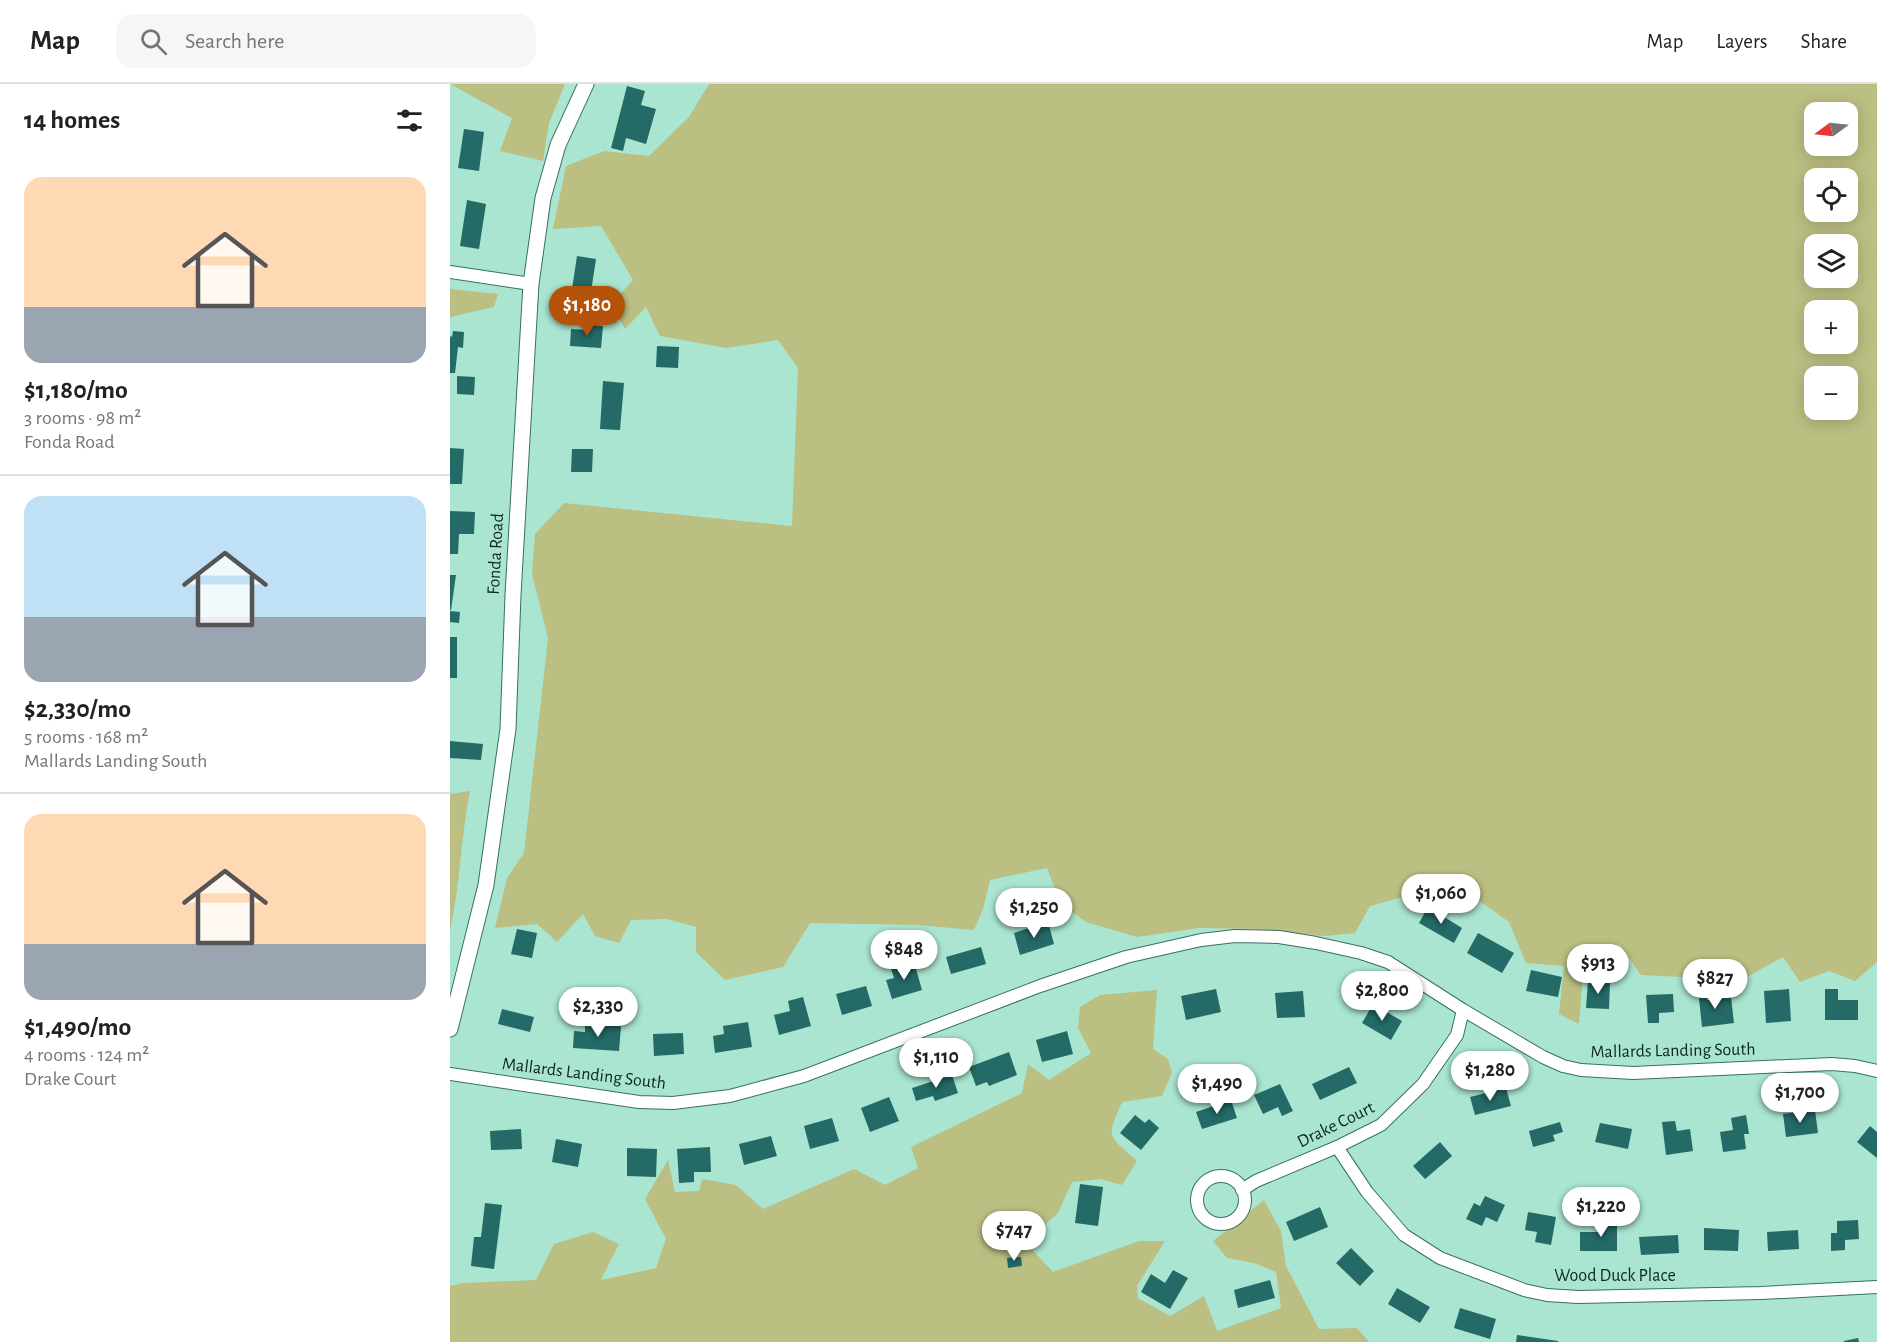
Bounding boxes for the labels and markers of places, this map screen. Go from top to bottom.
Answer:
pin: $1,180 [538,286,636,337]
pin: $1,060 [1392,874,1490,925]
pin: $1,250 [985,888,1083,939]
pin: $848 [868,930,940,981]
pin: $913 [1562,944,1634,995]
pin: $827 [1679,959,1751,1010]
pin: $2,800 [1333,971,1431,1022]
pin: $2,330 [549,987,647,1038]
pin: $1,110 [887,1038,985,1089]
pin: $1,280 [1441,1051,1539,1102]
pin: $1,490 [1168,1064,1266,1115]
pin: $1,700 [1751,1073,1849,1124]
pin: $1,220 [1552,1187,1650,1238]
pin: $747 [978,1211,1050,1262]

